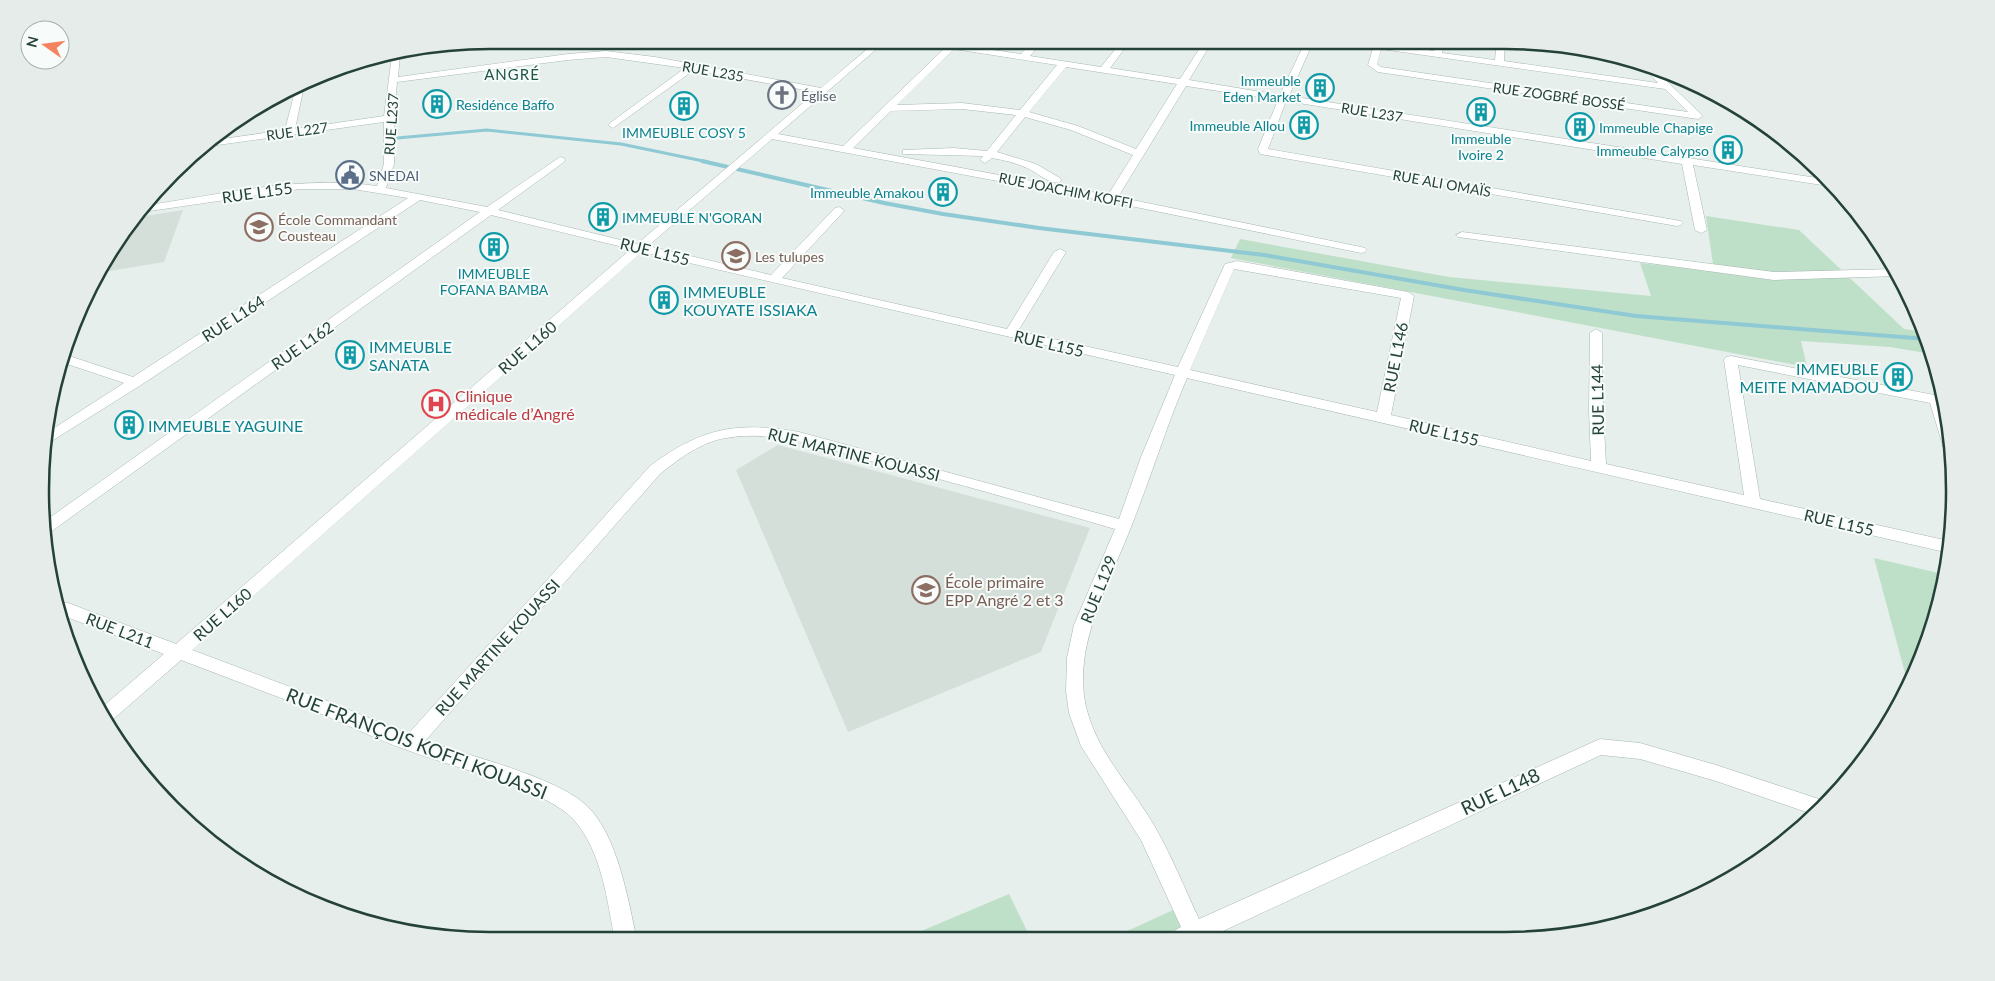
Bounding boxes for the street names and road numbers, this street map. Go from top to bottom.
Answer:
street label: RUE L235 [681,57,745,85]
street label: RUE ZOGBRÉ BOSSÉ [1492,78,1626,114]
street label: RUE L237 [380,92,402,156]
street label: RUE L237 [1340,99,1404,125]
street label: RUE L227 [265,118,329,144]
street label: RUE ALI OMAÏS [1391,166,1493,200]
street label: RUE JOACHIM KOFFI [997,169,1135,211]
street label: RUE L155 [220,178,294,206]
street label: RUE L155 [618,233,692,269]
street label: RUE L164 [198,291,268,345]
street label: RUE L160 [494,316,560,378]
street label: RUE L162 [267,317,337,373]
street label: RUE L146 [1379,320,1411,394]
street label: RUE L155 [1012,326,1086,360]
street label: RUE L144 [1587,364,1607,436]
street label: RUE L155 [1407,415,1481,449]
street label: RUE MARTINE KOUASSI [766,423,942,485]
street label: RUE L155 [1802,505,1876,539]
street label: RUE L129 [1076,552,1120,626]
street label: RUE MARTINE KOUASSI [431,575,563,719]
street label: RUE L160 [189,583,255,645]
street label: RUE L211 [83,608,157,652]
street label: RUE FRANÇOIS KOFFI KOUASSI [283,682,551,804]
street label: RUE L148 [1457,763,1543,819]

